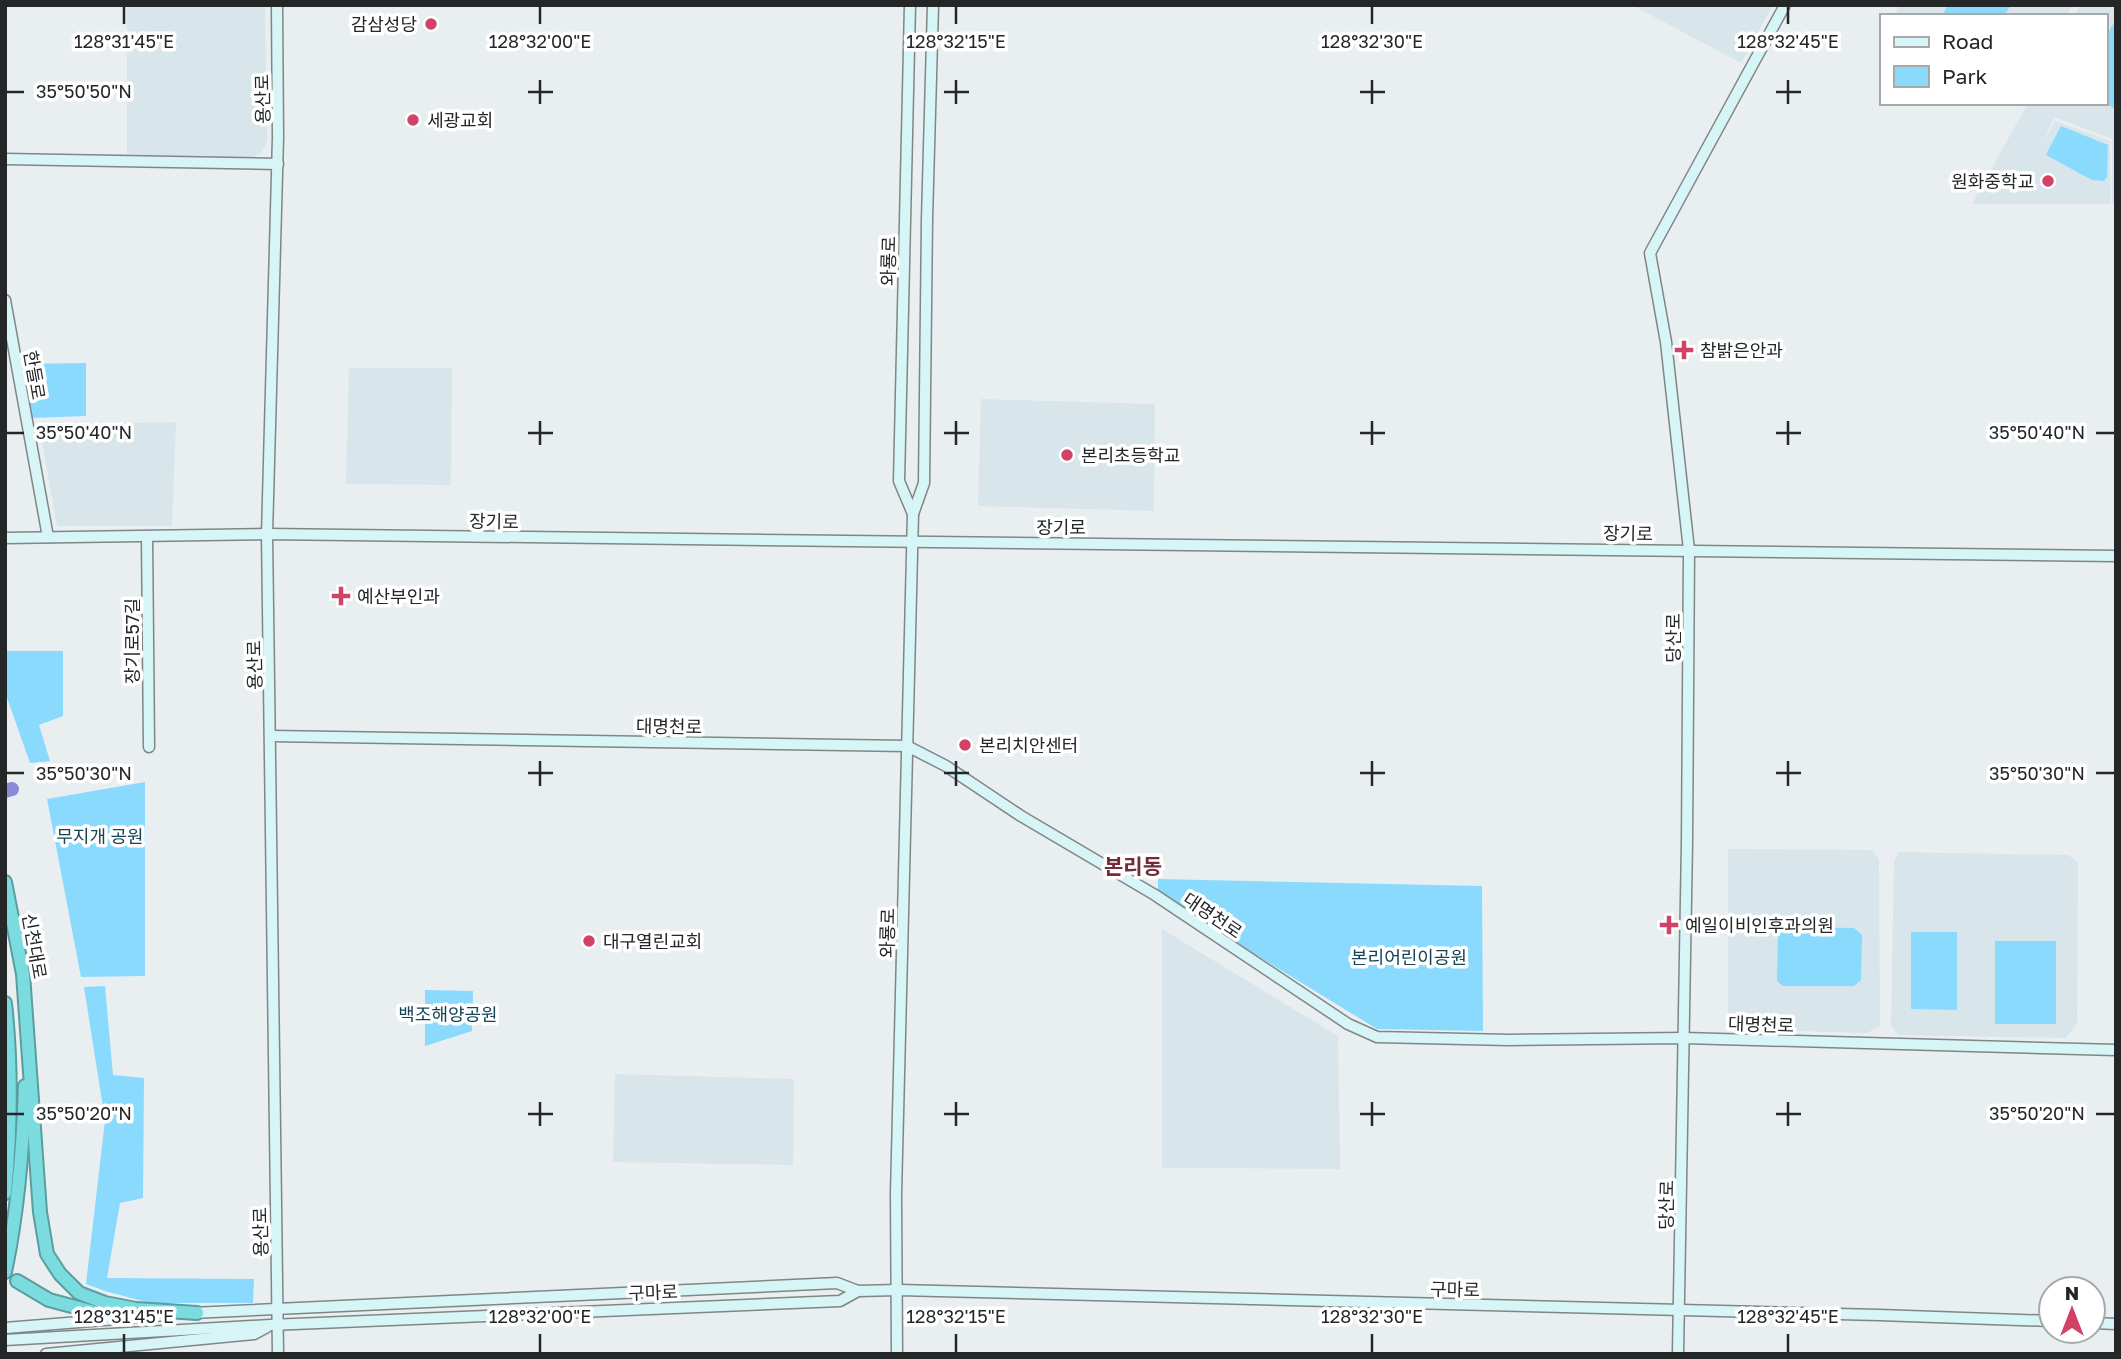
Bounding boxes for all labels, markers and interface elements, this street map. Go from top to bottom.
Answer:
place label: 감삼성당 [351,13,417,35]
legend [1880,14,2107,105]
marker: 감삼성당 [423,16,439,32]
text: Road [1942,28,1993,54]
text: 128°31'45"E [74,30,174,52]
text: 128°32'00"E [489,30,591,52]
text: 128°32'15"E [906,30,1006,52]
text: 128°32'30"E [1321,30,1423,52]
text: 128°32'45"E [1737,30,1839,52]
text: Park [1942,63,1988,89]
street label: 용산로 [251,74,273,124]
text: 35°50'50"N [36,80,132,102]
place label: 세광교회 [427,109,493,131]
marker: 세광교회 [405,112,421,128]
place label: 원화중학교 [1951,170,2034,192]
marker: 원화중학교 [2040,173,2056,189]
street label: 와룡로 [877,236,899,286]
place label: 참밝은안과 [1700,339,1783,361]
marker: 참밝은안과 [1674,340,1694,360]
street label: 한들로 [20,349,50,401]
text: 35°50'40"N [36,421,132,443]
text: 35°50'40"N [1989,421,2085,443]
place label: 본리초등학교 [1081,444,1180,466]
marker: 본리초등학교 [1059,447,1075,463]
street label: 장기로 [469,510,519,532]
street label: 장기로 [1036,516,1086,538]
street label: 장기로 [1603,522,1653,544]
place label: 예산부인과 [357,585,440,607]
marker: 예산부인과 [331,586,351,606]
street label: 장기로57길 [121,598,143,684]
street label: 당산로 [1662,613,1684,663]
street label: 용산로 [243,640,265,690]
street label: 대명천로 [636,714,702,738]
place label: 본리치안센터 [979,734,1078,756]
marker: 본리치안센터 [957,737,973,753]
text: 35°50'30"N [36,762,132,784]
text: 35°50'30"N [1989,762,2085,784]
park label: 무지개 공원 [56,825,144,847]
district label: 본리동 [1104,853,1162,879]
street label: 대명천로 [1179,887,1247,943]
street label: 와룡로 [876,908,898,958]
street label: 신천대로 [18,911,52,981]
place label: 예일이비인후과의원 [1685,914,1834,936]
marker: 예일이비인후과의원 [1659,915,1679,935]
place label: 대구열린교회 [603,930,702,952]
marker: 대구열린교회 [581,933,597,949]
park label: 본리어린이공원 [1351,946,1467,968]
park label: 백조해양공원 [398,1003,498,1025]
street label: 대명천로 [1728,1012,1794,1036]
text: 35°50'20"N [36,1102,132,1124]
text: 35°50'20"N [1989,1102,2085,1124]
street label: 당산로 [1655,1180,1677,1230]
street label: 용산로 [249,1207,271,1257]
north arrow [2037,1275,2107,1345]
street label: 구마로 [1430,1278,1480,1300]
street label: 구마로 [628,1280,678,1304]
text: N [2065,1281,2079,1304]
text: 128°31'45"E [74,1305,174,1327]
text: 128°32'00"E [489,1305,591,1327]
text: 128°32'15"E [906,1305,1006,1327]
text: 128°32'30"E [1321,1305,1423,1327]
text: 128°32'45"E [1737,1305,1839,1327]

